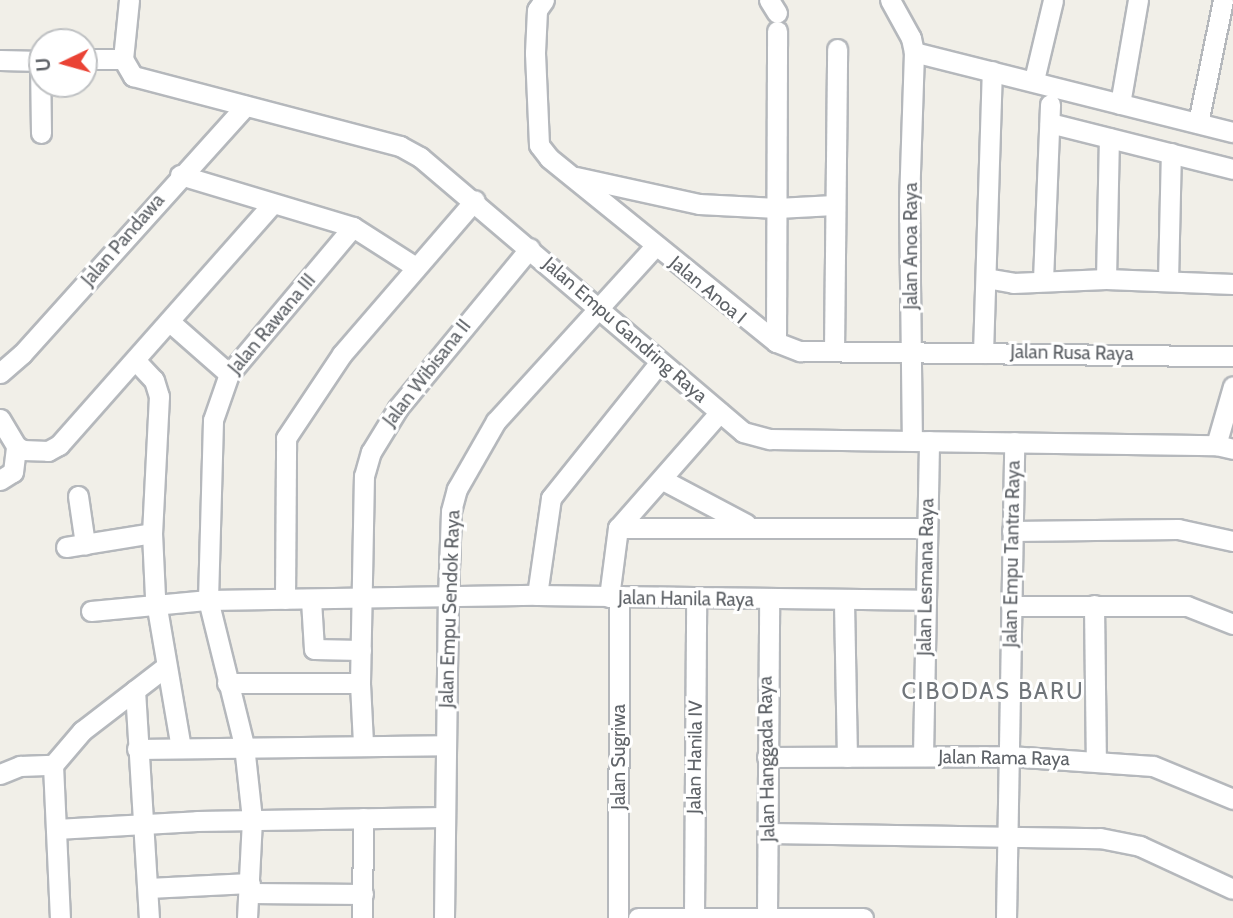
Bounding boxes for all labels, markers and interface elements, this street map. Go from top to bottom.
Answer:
north arrow [28,28,98,98]
text: U [32,57,56,73]
street label: Jalan Anoa Raya [900,182,922,310]
street label: Jalan Pandawa [77,189,169,291]
street label: Jalan Anoa I [665,251,751,329]
street label: Jalan Empu Gandring Raya [538,252,712,408]
street label: Jalan Rawana III [223,269,321,379]
street label: Jalan Wibisana II [378,315,476,431]
street label: Jalan Rusa Raya [1010,341,1134,365]
street label: Jalan Empu Tantra Raya [999,460,1025,648]
street label: Jalan Lesmana Raya [913,498,939,656]
street label: Jalan Empu Sendok Raya [435,510,465,708]
street label: Jalan Hanila Raya [618,586,754,612]
street label: Jalan Hanggada Raya [754,676,780,842]
district label: CIBODAS BARU [903,677,1083,705]
street label: Jalan Hanila IV [683,700,707,814]
street label: Jalan Sugriwa [608,704,630,810]
street label: Jalan Rama Raya [938,745,1070,771]

